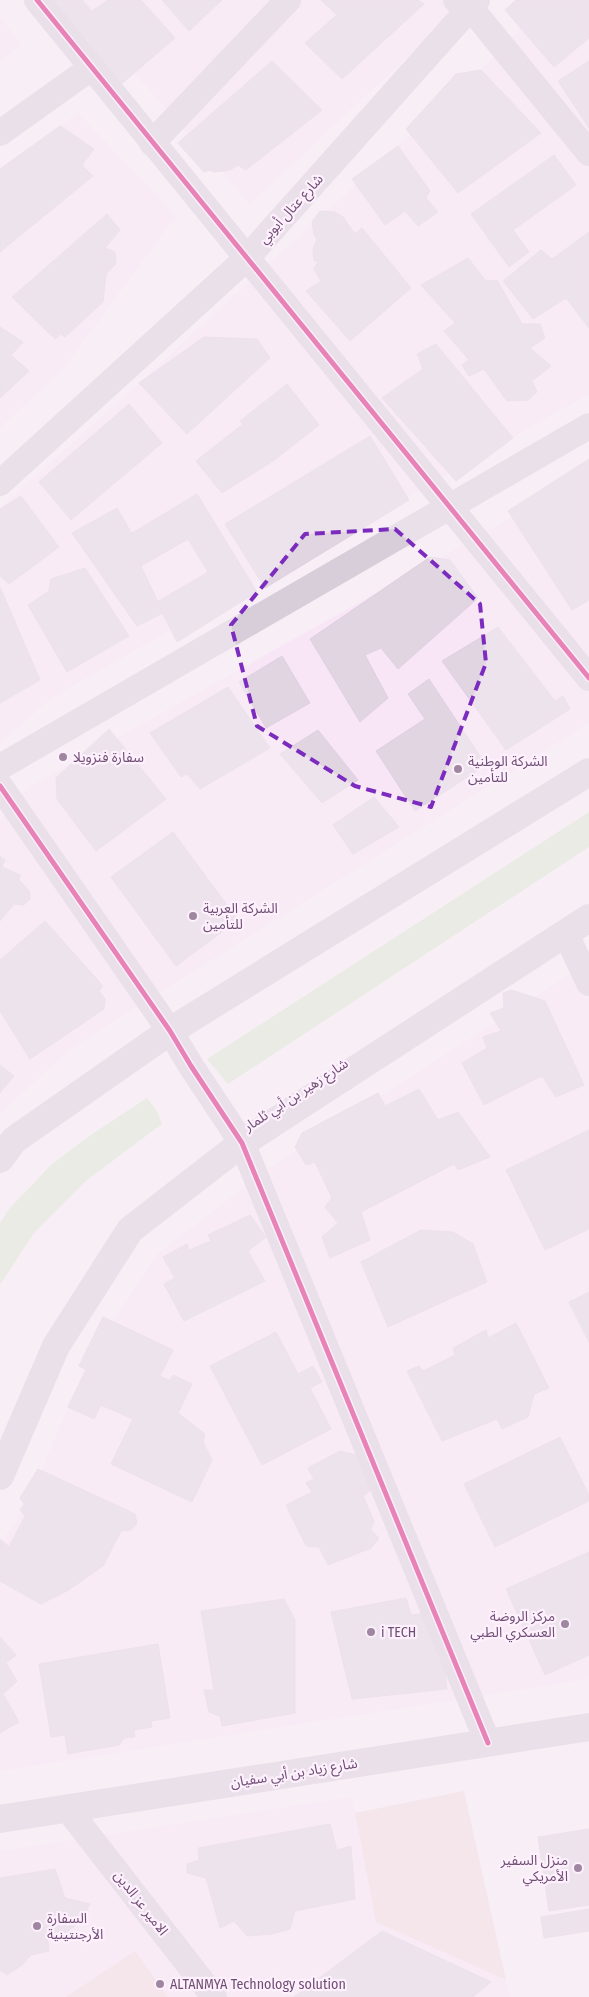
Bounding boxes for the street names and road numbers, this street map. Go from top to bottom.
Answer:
street label: شارع عتال أيوبي [255,170,328,249]
street label: شارع زهير بن أبي ثلمار [239,1054,353,1137]
street label: شارع زياد بن أبي سفيان [229,1754,359,1794]
street label: الامير عز الدين [110,1867,172,1939]

